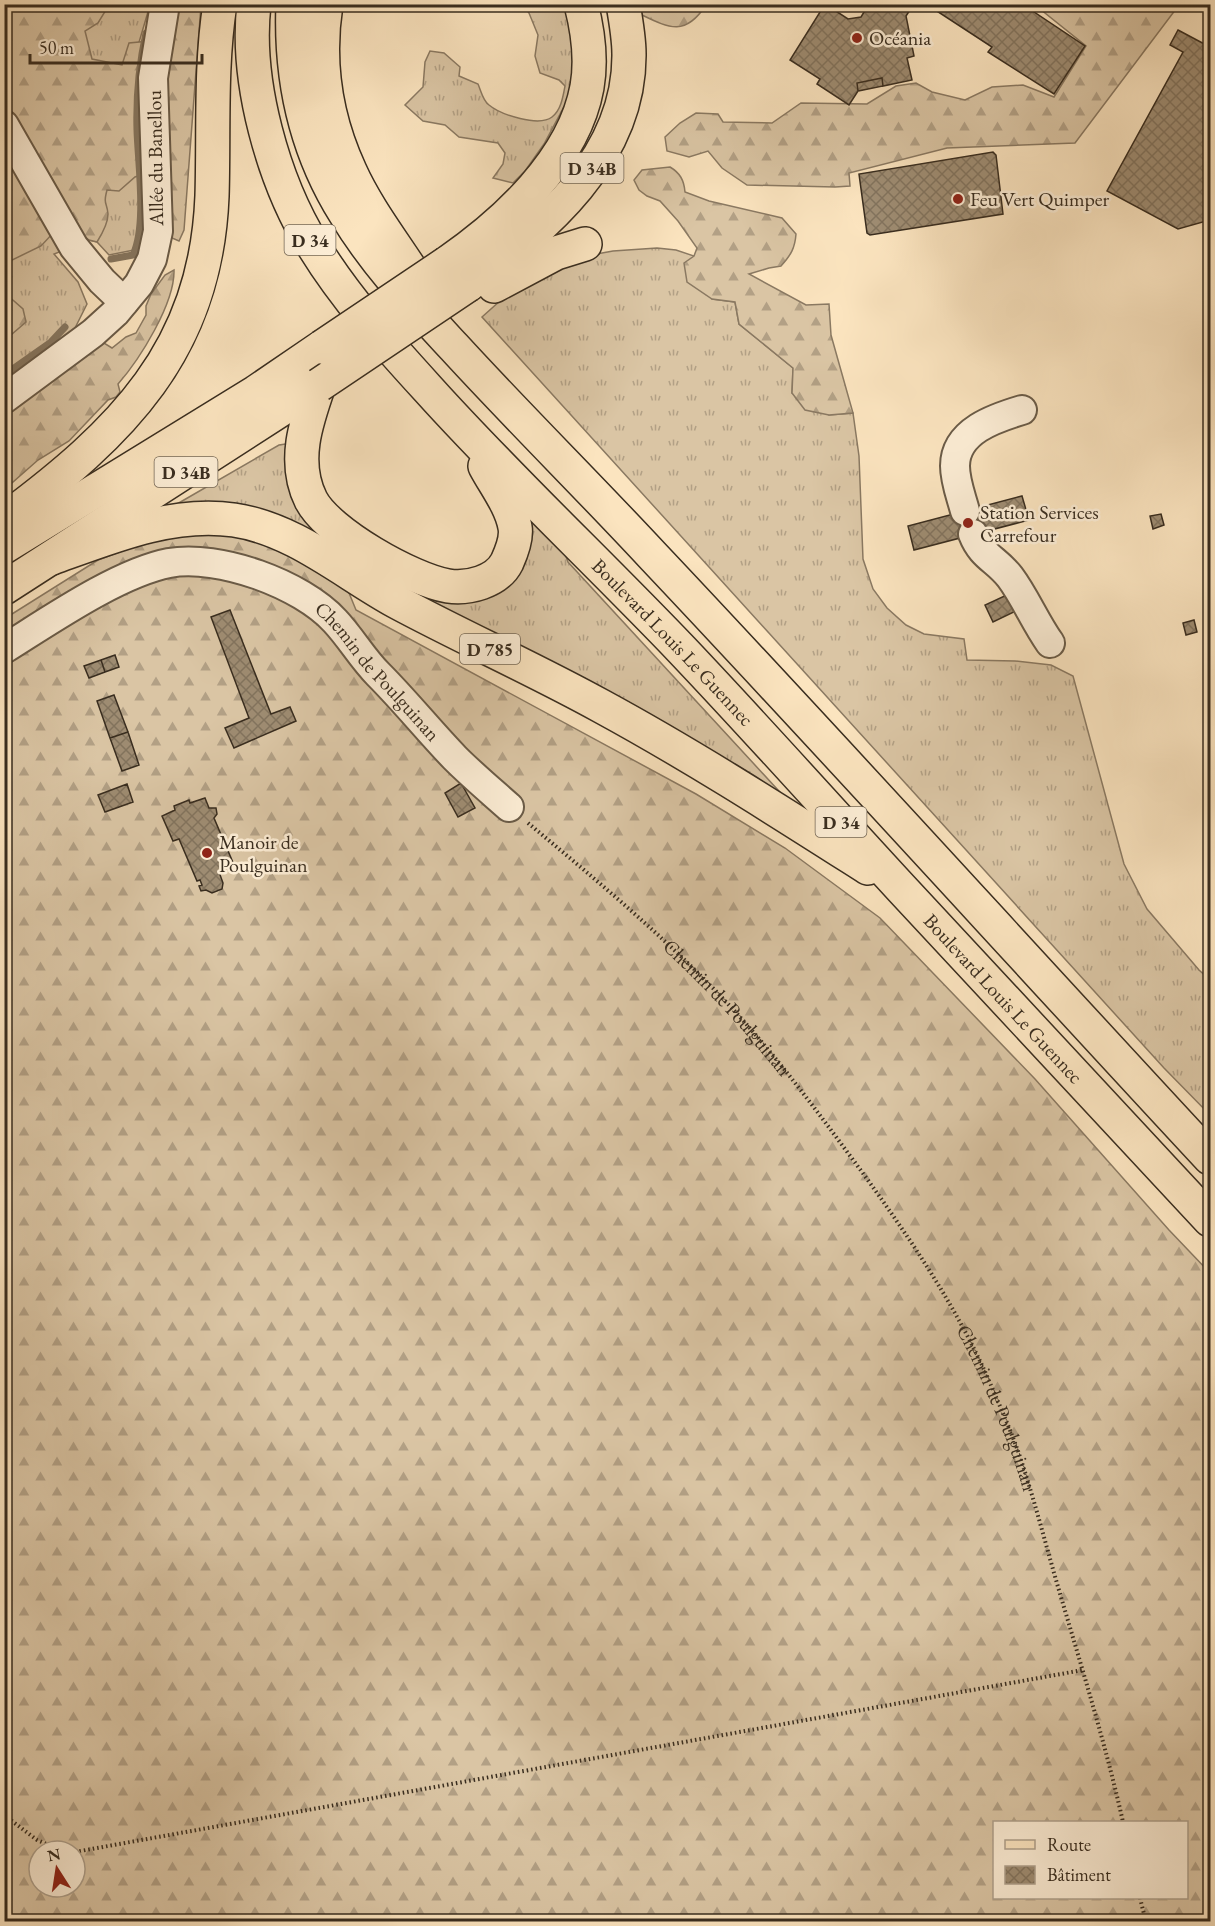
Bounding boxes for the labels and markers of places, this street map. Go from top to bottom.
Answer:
place label: Océania [869,25,931,51]
marker: Océania [850,31,864,45]
place label: Feu Vert Quimper [970,186,1110,212]
marker: Feu Vert Quimper [951,192,965,206]
place label: Station Services Carrefour [980,499,1099,548]
marker: Station Services Carrefour [961,516,975,530]
place label: Manoir de Poulguinan [219,829,308,878]
marker: Manoir de Poulguinan [200,846,214,860]

